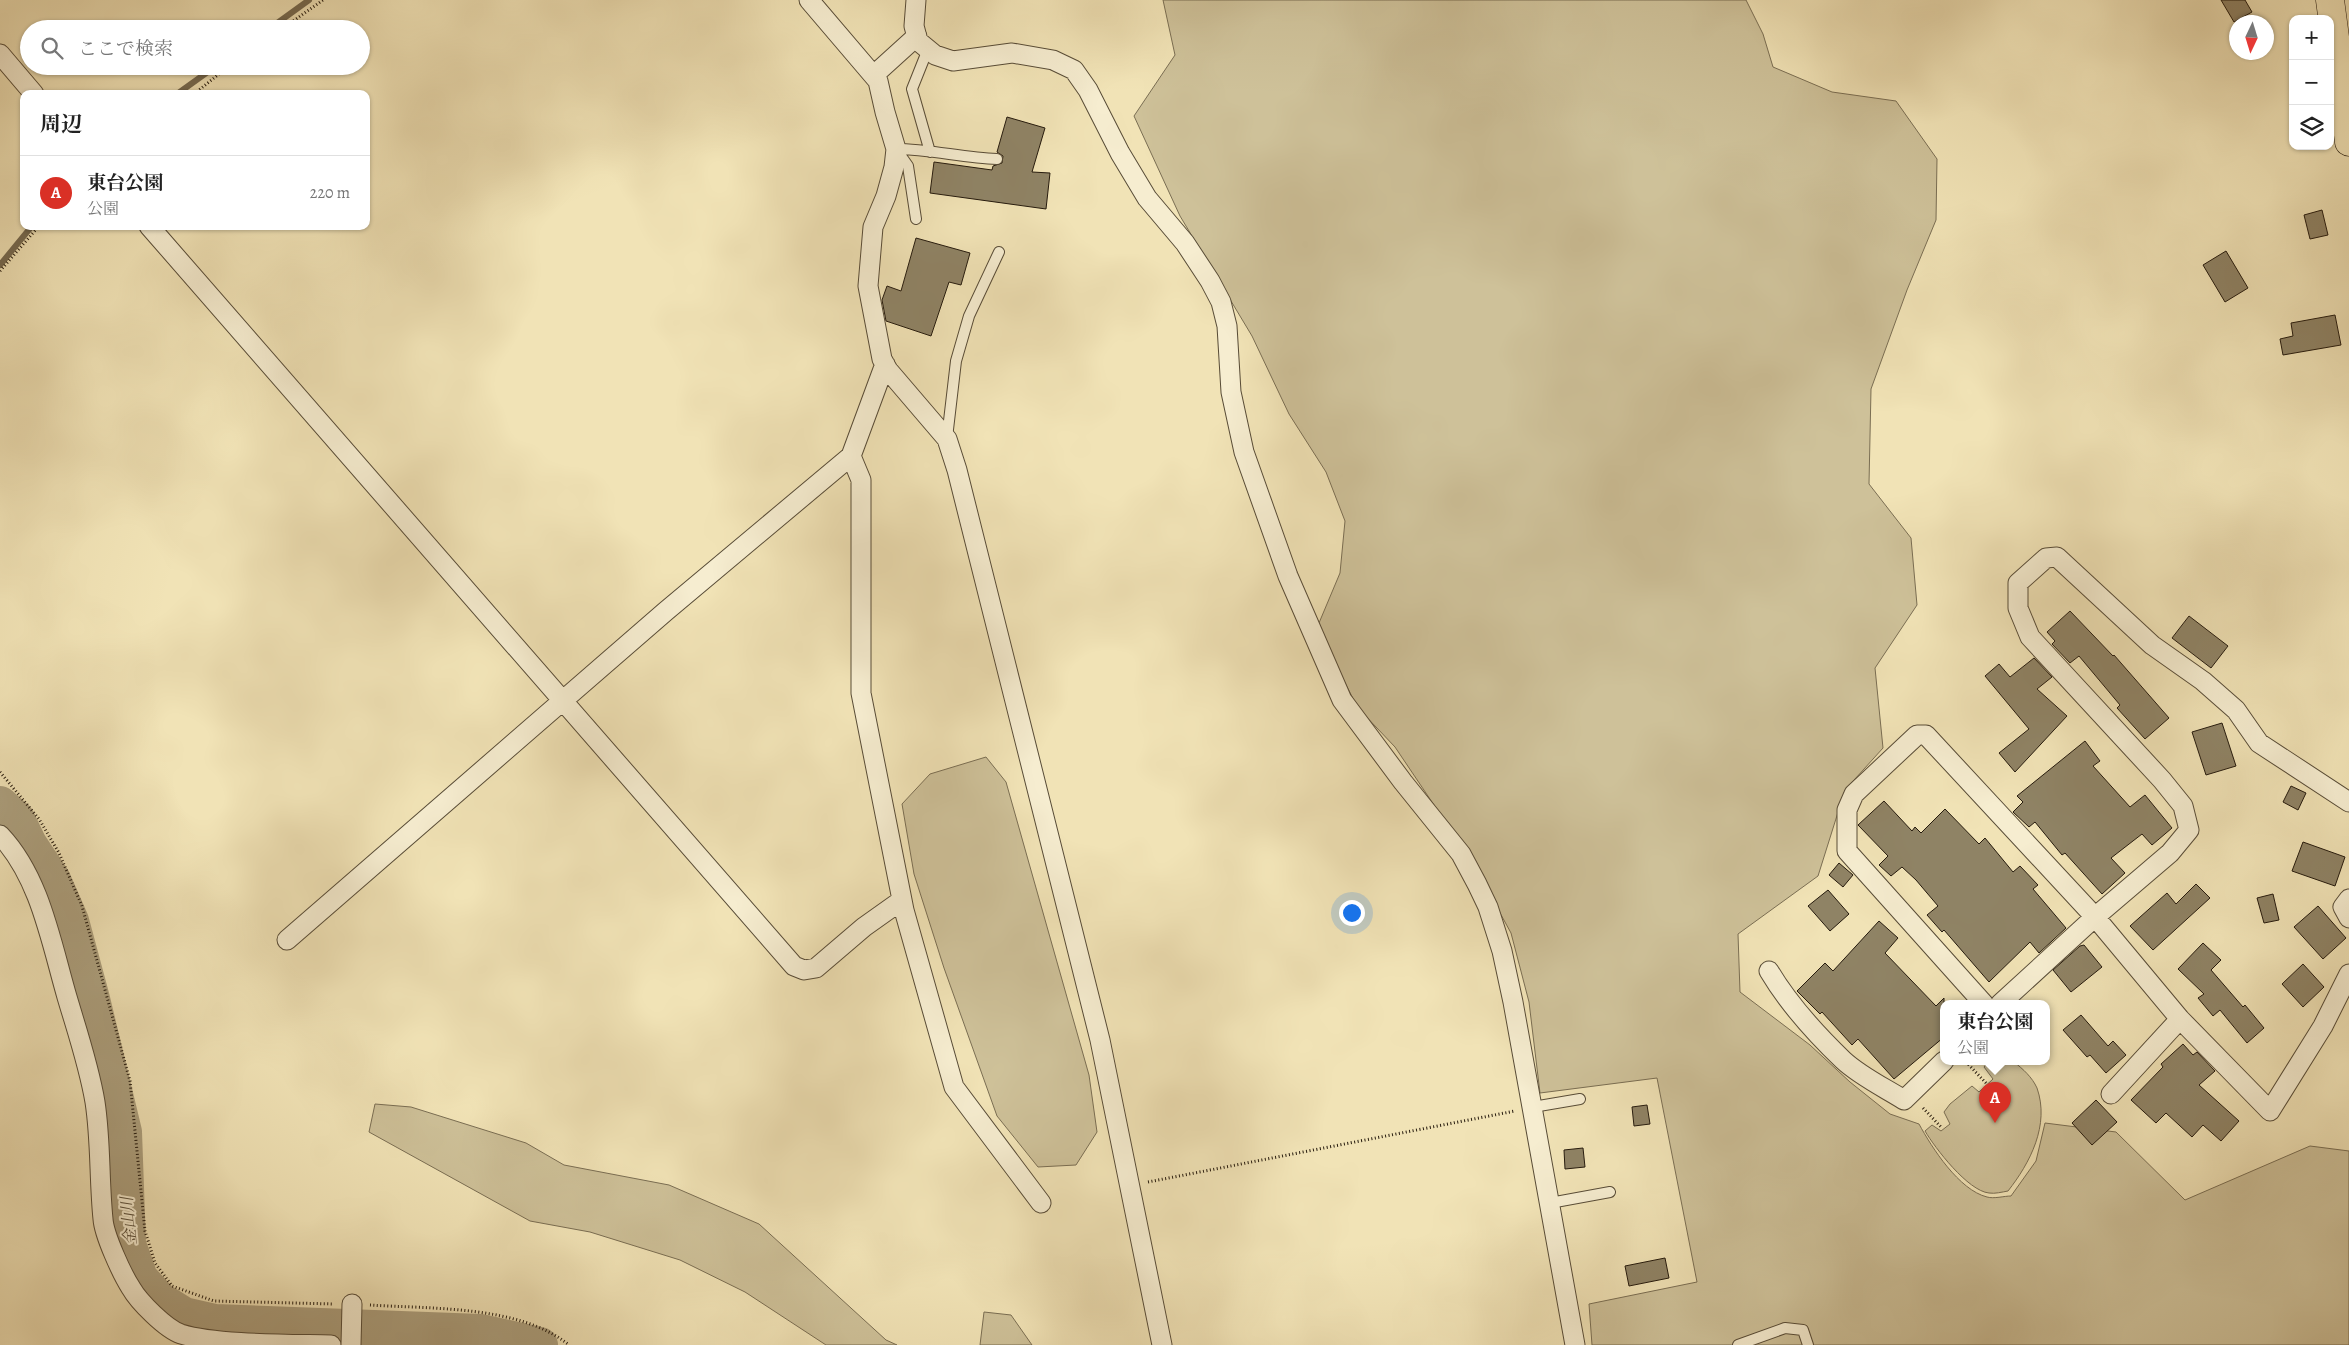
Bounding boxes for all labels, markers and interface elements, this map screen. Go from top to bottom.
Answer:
north arrow [2229,15,2274,60]
map controls [2289,15,2334,150]
button: + [2289,15,2334,60]
search box [20,20,370,75]
icon: search [38,34,66,62]
text: ここで検索 [78,36,173,62]
button: − [2289,60,2334,105]
button: layers [2289,105,2334,150]
text: 周辺 [40,110,82,138]
text: 東台公園 [87,170,163,196]
text: A [51,182,61,204]
text: 220 m [310,182,350,204]
text: 公園 [87,198,119,220]
your location [1339,900,1365,926]
popup [1940,1000,2050,1065]
text: 東台公園 [1957,1009,2033,1035]
text: 公園 [1957,1037,1989,1059]
pin: A [1979,1082,2011,1123]
water label: 金山川 [116,1194,142,1246]

